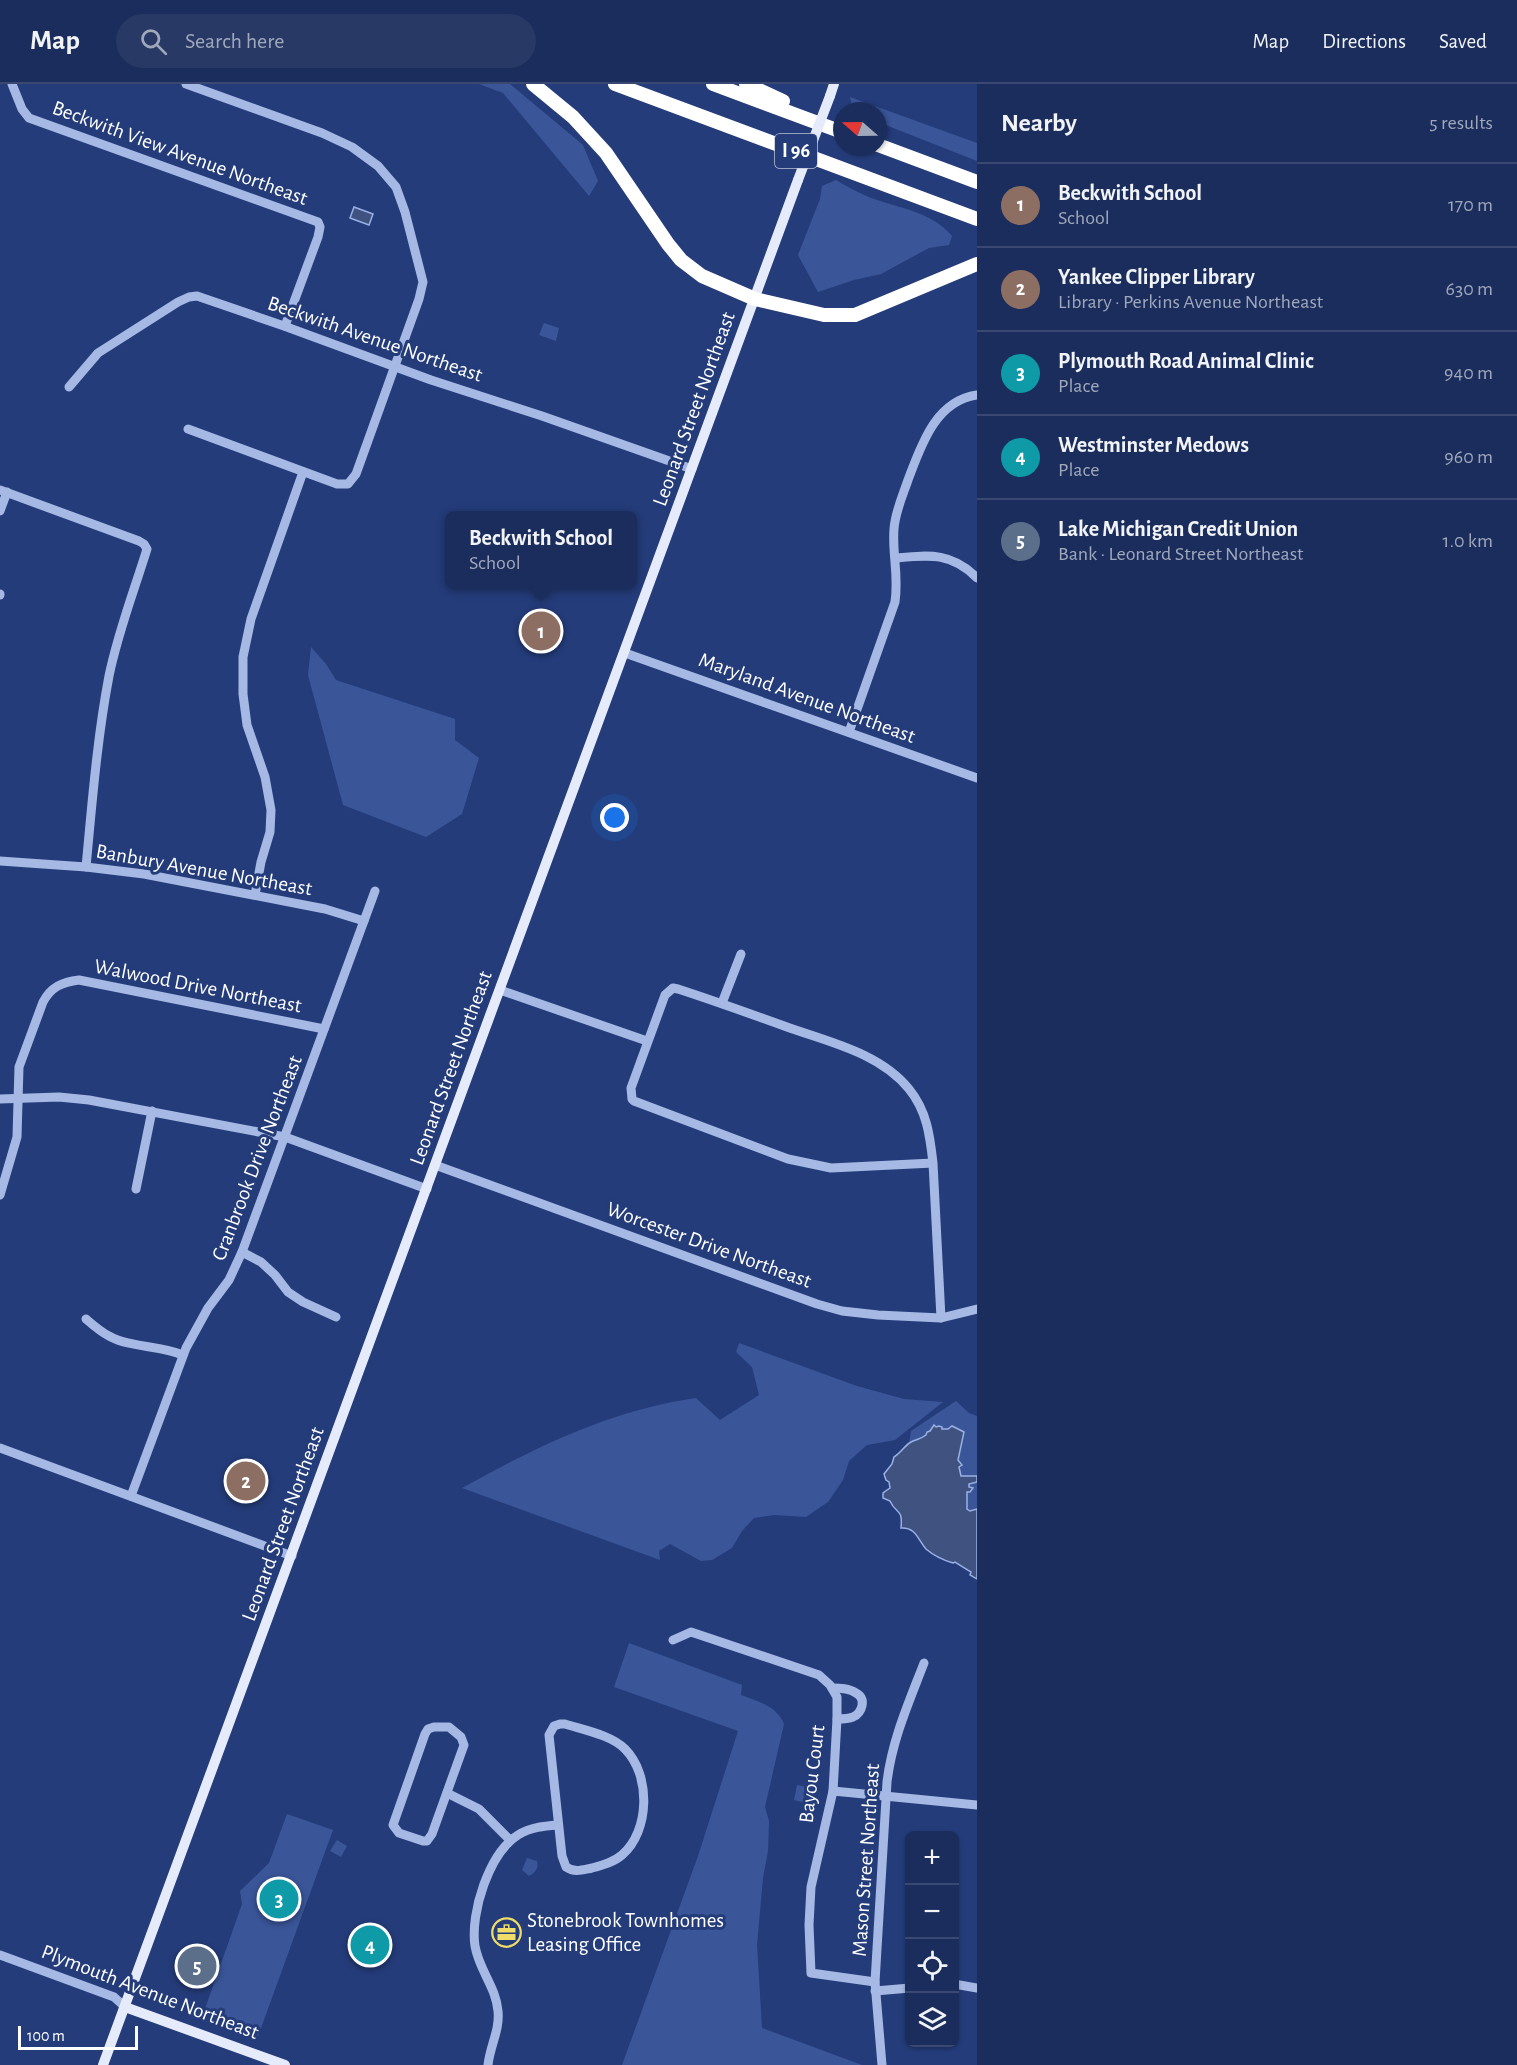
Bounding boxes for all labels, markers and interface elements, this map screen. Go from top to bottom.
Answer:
search box [116,14,536,68]
icon: search [137,25,170,58]
text: Map [30,27,80,55]
text: Search here [185,30,284,52]
text: Map [1253,31,1289,52]
text: Directions [1322,31,1406,52]
text: Saved [1439,31,1487,52]
street label: Beckwith View Avenue Northeast [50,97,311,209]
north arrow [833,102,887,156]
text: Nearby [1001,110,1077,136]
text: 5 results [1429,113,1493,133]
road number: I 96 [775,134,817,168]
text: Beckwith School [1058,182,1202,204]
text: 1 [1017,195,1024,215]
text: 170 m [1448,195,1493,215]
text: School [1058,208,1110,228]
text: Yankee Clipper Library [1058,266,1255,288]
text: 2 [1016,279,1025,299]
text: 630 m [1446,279,1493,299]
street label: Beckwith Avenue Northeast [265,292,485,386]
text: Library · Perkins Avenue Northeast [1058,292,1323,312]
street label: Leonard Street Northeast [649,309,739,509]
text: Plymouth Road Animal Clinic [1058,350,1314,372]
text: 3 [1016,363,1025,383]
text: 940 m [1444,363,1493,383]
text: Place [1058,376,1099,396]
text: Westminster Medows [1058,434,1249,456]
text: 4 [1015,447,1026,467]
text: 960 m [1444,447,1493,467]
text: Place [1058,460,1099,480]
popup [445,511,637,589]
text: Lake Michigan Credit Union [1058,518,1298,540]
text: Beckwith School [469,527,613,549]
text: 5 [1016,531,1025,551]
text: 1.0 km [1443,531,1493,551]
text: Bank · Leonard Street Northeast [1058,544,1303,564]
text: School [469,553,521,573]
pin: 1 [522,608,560,654]
street label: Maryland Avenue Northeast [696,649,918,747]
your location [600,803,629,832]
street label: Banbury Avenue Northeast [94,841,314,899]
street label: Walwood Drive Northeast [93,956,304,1016]
street label: Leonard Street Northeast [406,968,496,1168]
street label: Cranbrook Drive Northeast [208,1052,306,1263]
street label: Worcester Drive Northeast [604,1198,814,1292]
street label: Leonard Street Northeast [238,1424,328,1624]
pin: 2 [226,1458,266,1504]
street label: Bayou Court [796,1723,828,1824]
street label: Mason Street Northeast [849,1763,883,1957]
map controls [905,1831,959,2047]
button: + [905,1831,959,1885]
pin: 3 [260,1876,298,1922]
button: − [905,1885,959,1939]
place label: Stonebrook Townhomes Leasing Office [527,1910,724,1955]
office icon: Stonebrook Townhomes Leasing Office [490,1916,522,1948]
pin: 4 [350,1922,389,1968]
button: locate [905,1939,959,1993]
street label: Plymouth Avenue Northeast [38,1941,262,2043]
pin: 5 [178,1944,216,1988]
button: layers [905,1993,959,2047]
scale bar [18,2023,138,2050]
text: 100 m [27,2028,65,2044]

